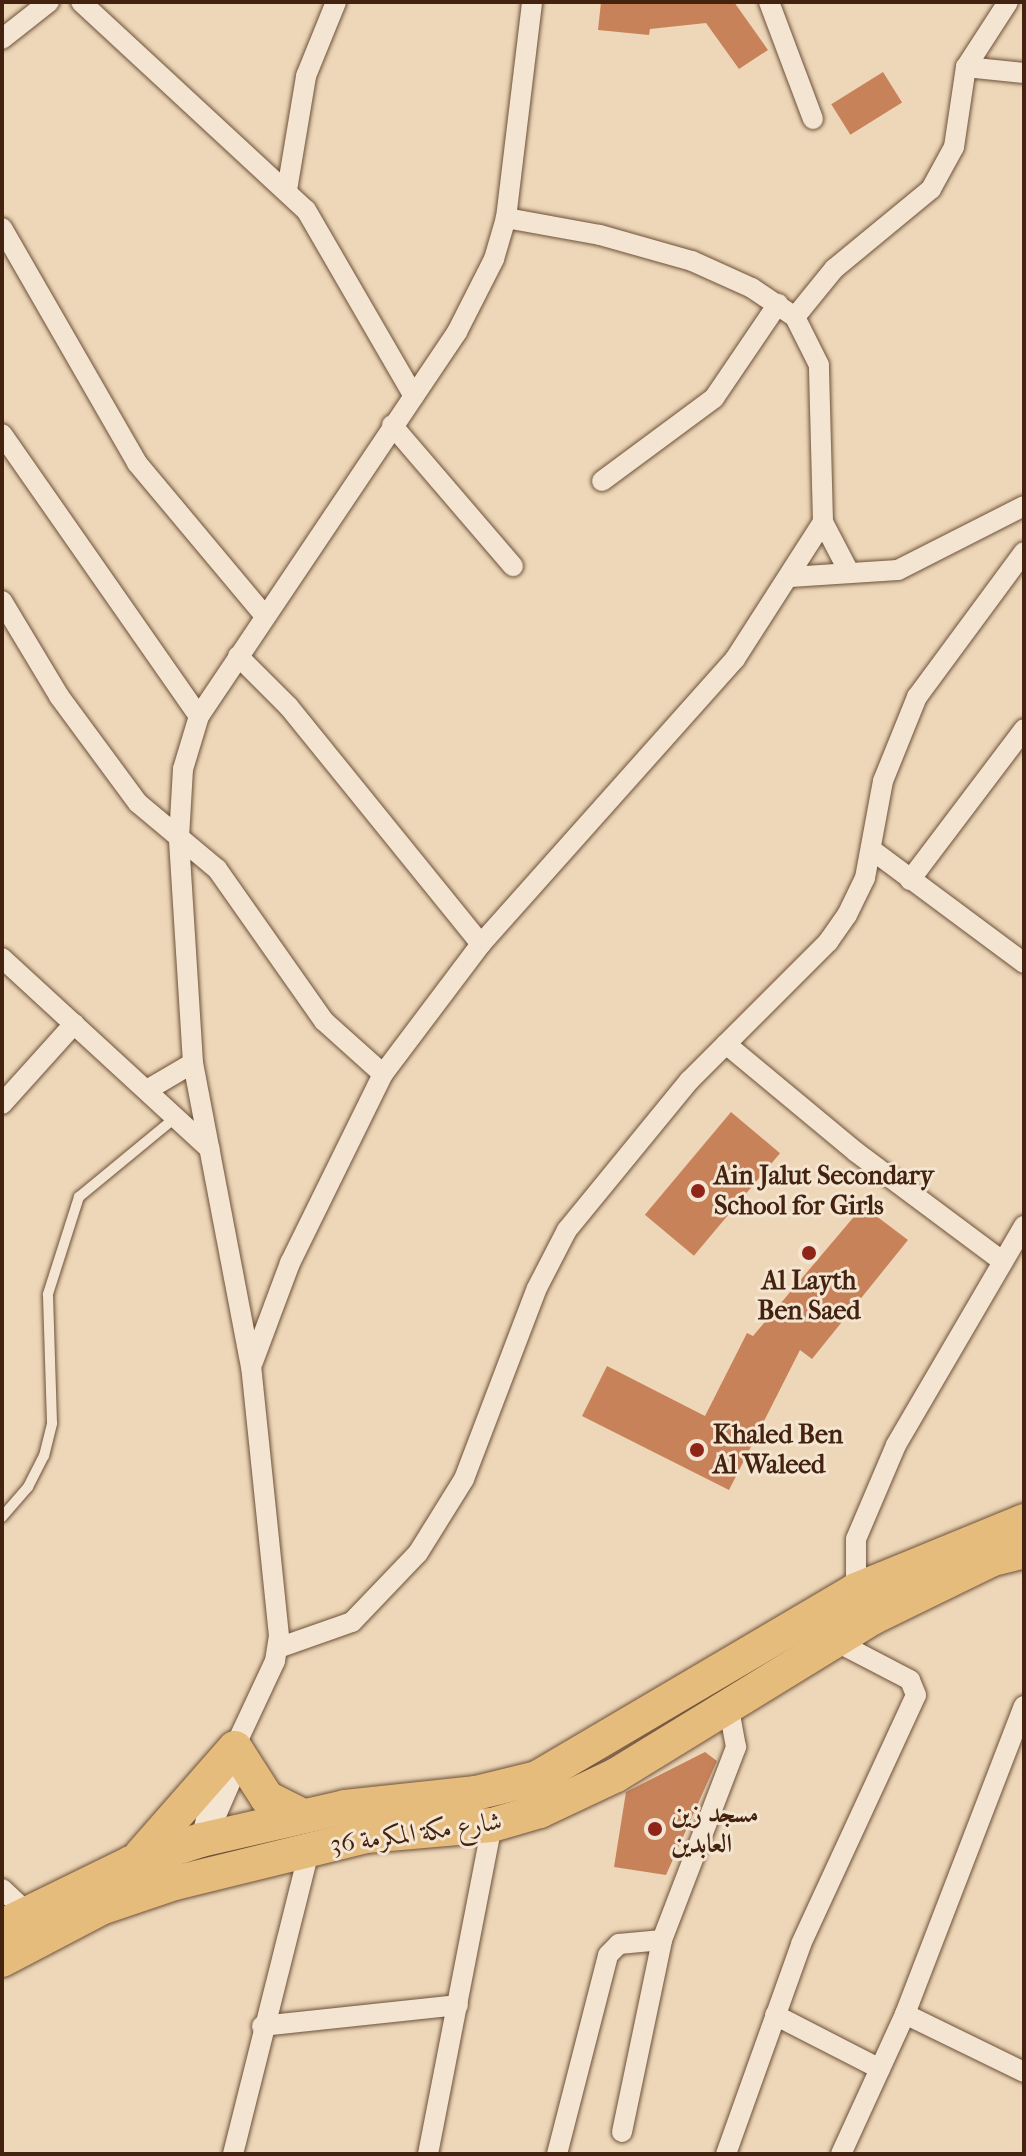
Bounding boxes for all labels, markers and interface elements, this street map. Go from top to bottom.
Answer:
place label: Ain Jalut Secondary School for Girls [714,1160,934,1222]
marker: Ain Jalut Secondary School for Girls [689,1182,707,1200]
marker: Al Layth Ben Saed [800,1244,818,1262]
place label: Al Layth Ben Saed [758,1265,860,1326]
place label: Khaled Ben Al Waleed [713,1419,843,1480]
marker: Khaled Ben Al Waleed [688,1441,706,1459]
place label: مسجد زين العابدين [671,1798,759,1860]
street label: شارع مكة المكرمة 36 [328,1806,504,1860]
marker: مسجد زين العابدين [646,1820,664,1838]

